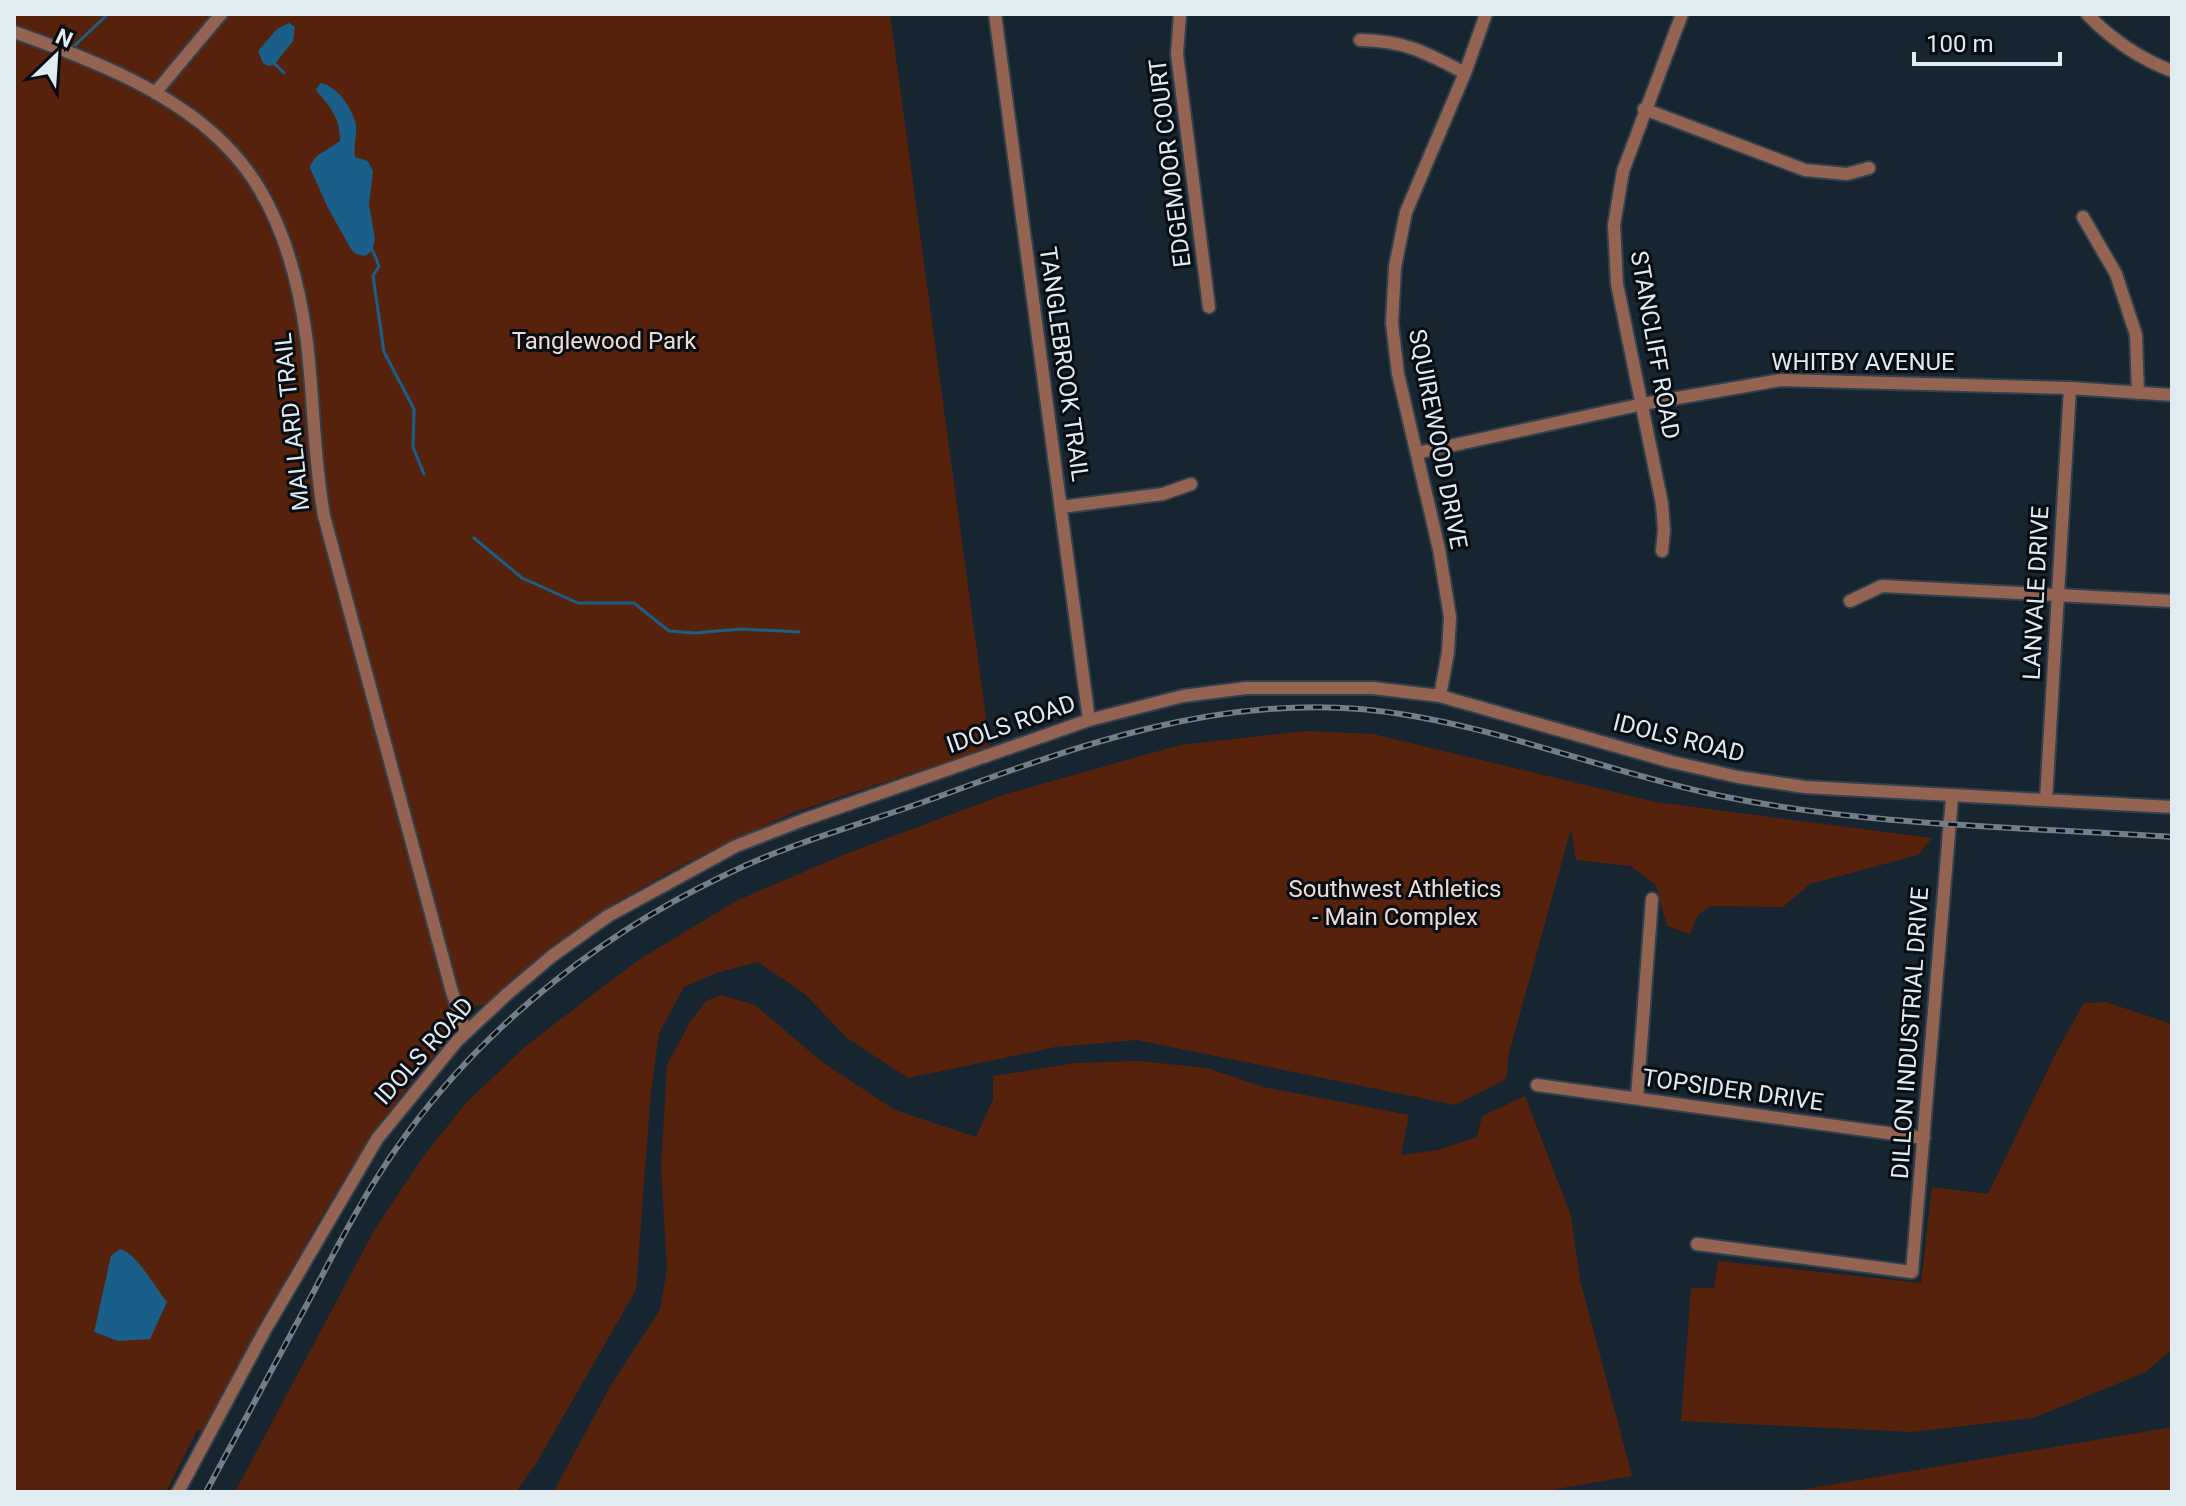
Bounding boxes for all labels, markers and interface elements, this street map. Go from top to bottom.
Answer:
north arrow [16,16,96,96]
scale bar [1914,16,2060,66]
text: N [52,24,77,53]
text: 100 m [1926,30,1993,58]
street label: EDGEMOOR COURT [1143,57,1197,269]
street label: TANGLEBROOK TRAIL [1034,245,1094,483]
street label: STANCLIFF ROAD [1625,249,1685,441]
park label: Tanglewood Park [512,327,697,355]
street label: SQUIREWOOD DRIVE [1403,327,1473,551]
street label: MALLARD TRAIL [269,332,315,512]
street label: WHITBY AVENUE [1771,348,1955,376]
street label: LANVALE DRIVE [2017,505,2055,681]
street label: IDOLS ROAD [943,689,1079,759]
street label: IDOLS ROAD [1610,708,1748,768]
park label: Southwest Athletics - Main Complex [1289,875,1501,931]
street label: DILLON INDUSTRIAL DRIVE [1886,886,1934,1180]
street label: IDOLS ROAD [369,992,479,1110]
street label: TOPSIDER DRIVE [1641,1063,1825,1117]

